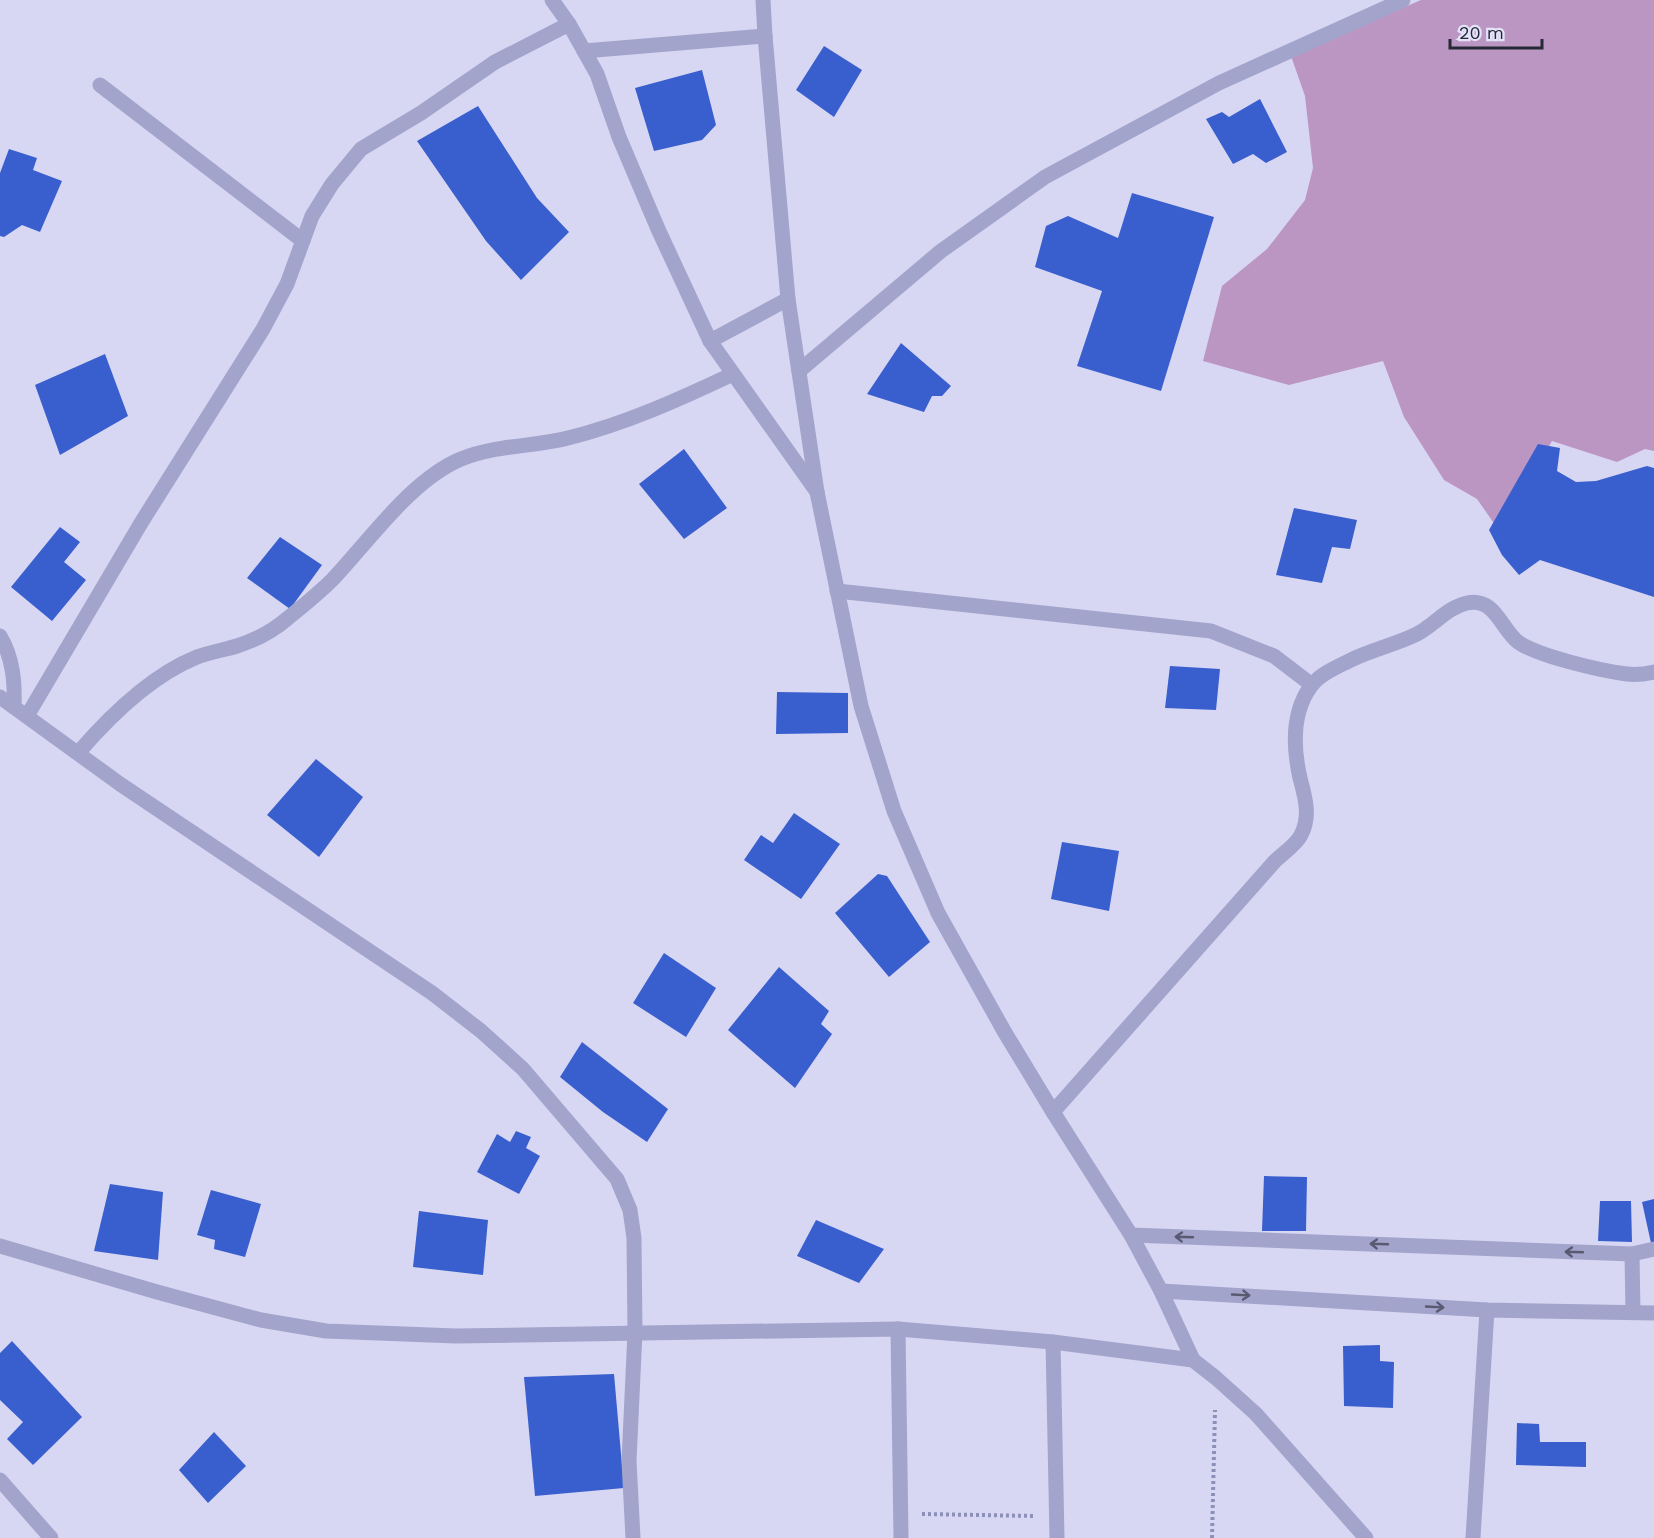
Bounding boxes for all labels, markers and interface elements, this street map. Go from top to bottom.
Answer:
scale bar [1450,12,1542,50]
text: 20 m [1459,22,1504,43]
one-way arrow [1175,1231,1195,1243]
one-way arrow [1370,1239,1390,1250]
one-way arrow [1564,1246,1584,1258]
one-way arrow [1230,1290,1250,1301]
one-way arrow [1425,1302,1445,1313]

